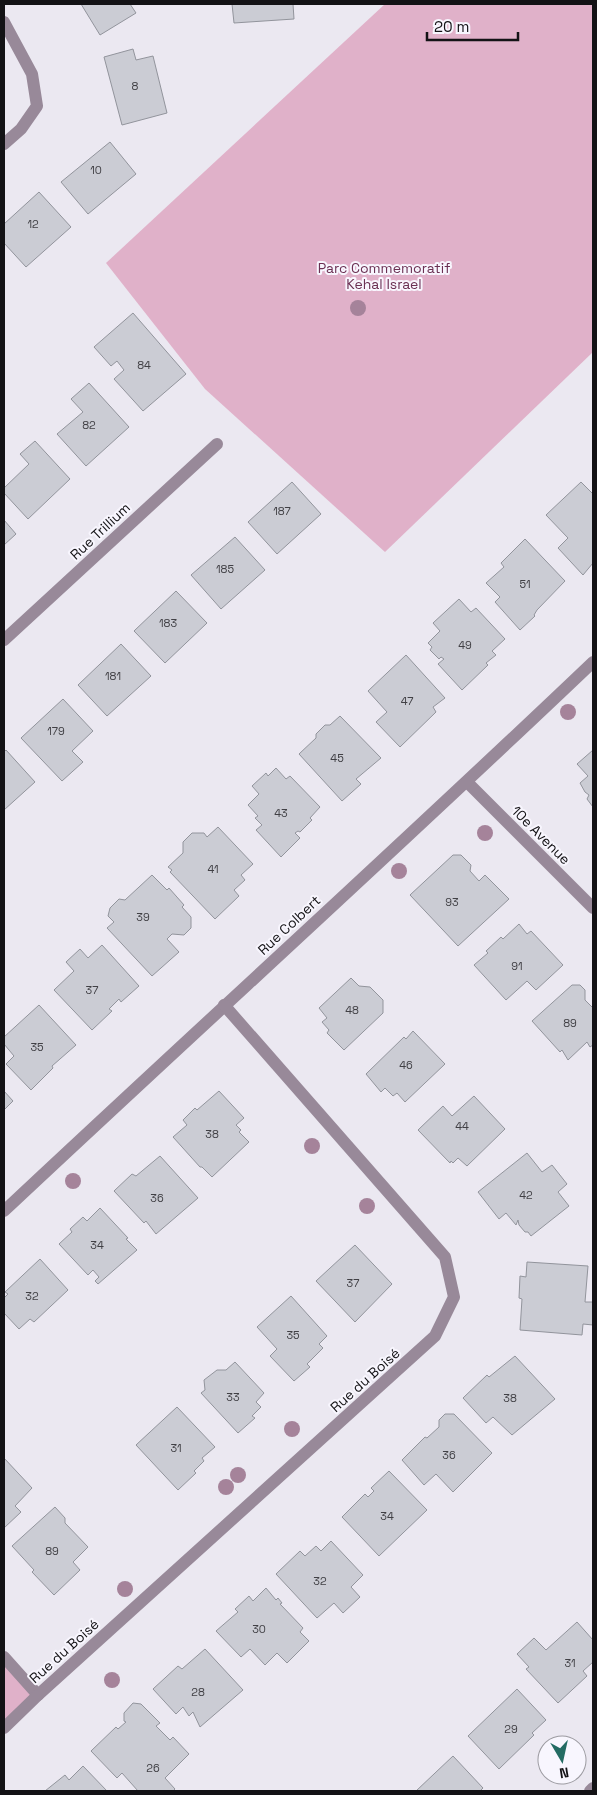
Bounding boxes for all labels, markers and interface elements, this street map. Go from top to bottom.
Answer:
scale bar [427,10,518,42]
text: 20 m [434,17,469,36]
house number: 8 [132,79,139,93]
house number: 10 [90,163,102,177]
house number: 12 [27,217,39,231]
park label: Parc Commemoratif Kehal Israel [318,259,450,293]
house number: 84 [137,358,151,372]
house number: 82 [82,418,96,432]
street label: Rue Trillium [66,499,134,563]
house number: 187 [273,504,291,518]
house number: 185 [216,562,234,576]
house number: 51 [519,577,531,591]
house number: 183 [159,616,177,630]
house number: 49 [458,638,472,652]
house number: 181 [105,669,121,683]
house number: 47 [401,694,413,708]
house number: 179 [47,724,65,738]
house number: 45 [330,751,344,765]
street label: 10e Avenue [508,802,574,868]
house number: 43 [274,806,288,820]
house number: 41 [207,862,219,876]
street label: Rue Colbert [254,891,324,959]
house number: 93 [445,895,459,909]
house number: 39 [136,910,150,924]
house number: 91 [511,959,523,973]
house number: 37 [86,983,98,997]
house number: 48 [345,1003,359,1017]
house number: 89 [563,1016,577,1030]
house number: 35 [30,1040,44,1054]
house number: 46 [399,1058,413,1072]
house number: 44 [455,1119,469,1133]
house number: 38 [205,1127,219,1141]
house number: 42 [519,1188,533,1202]
house number: 36 [150,1191,164,1205]
house number: 34 [90,1238,104,1252]
house number: 37 [347,1276,359,1290]
house number: 32 [25,1289,39,1303]
house number: 35 [286,1328,300,1342]
street label: Rue du Boisé [326,1344,404,1416]
house number: 33 [226,1390,240,1404]
house number: 38 [503,1391,517,1405]
house number: 31 [170,1441,182,1455]
house number: 36 [442,1448,456,1462]
house number: 34 [380,1509,394,1523]
house number: 89 [45,1544,59,1558]
house number: 32 [313,1574,327,1588]
street label: Rue du Boisé [25,1615,103,1687]
house number: 30 [252,1622,266,1636]
house number: 31 [564,1656,576,1670]
house number: 28 [191,1685,205,1699]
house number: 29 [504,1722,518,1736]
north arrow [537,1735,587,1785]
house number: 26 [146,1761,160,1775]
text: N [558,1763,570,1782]

